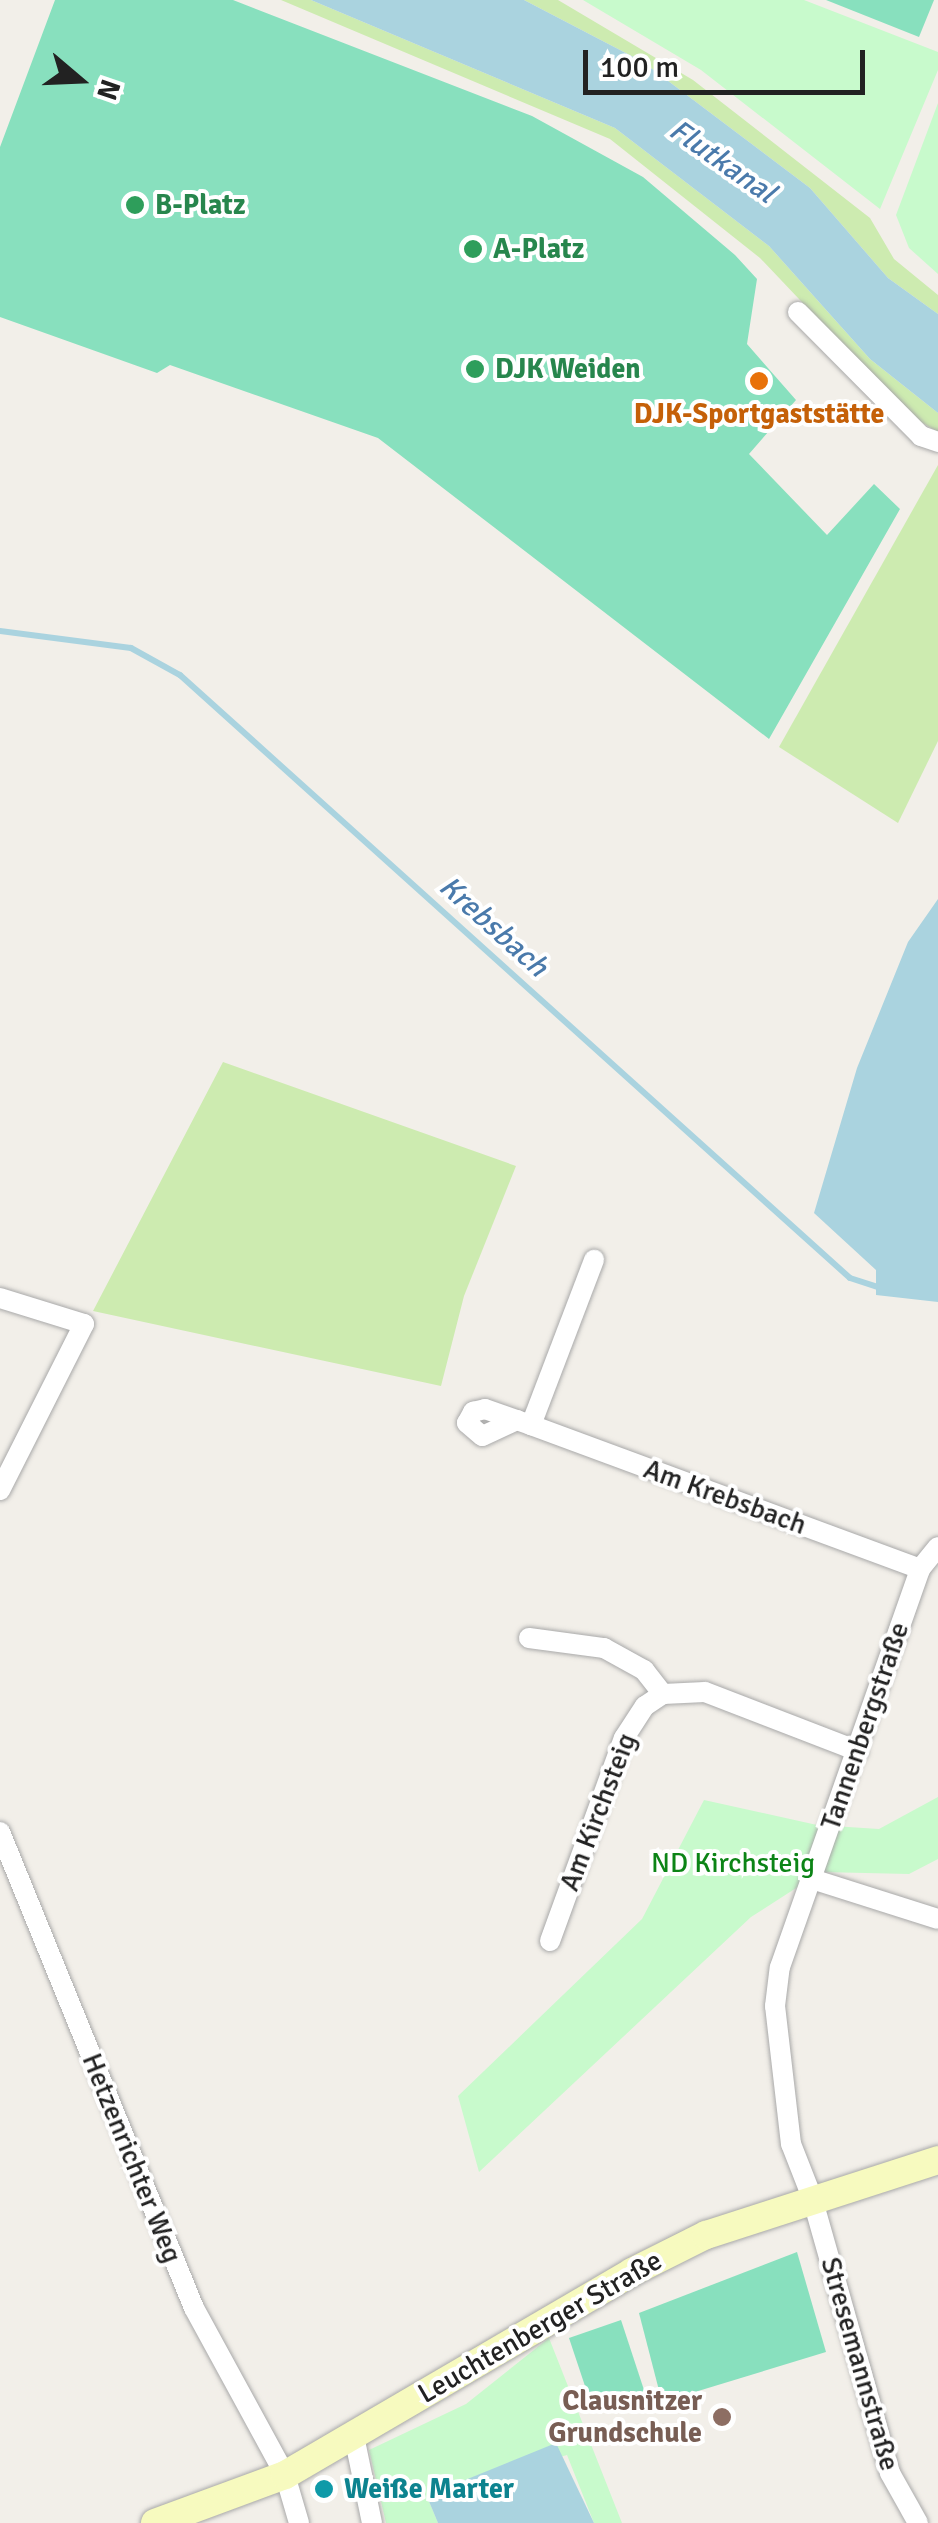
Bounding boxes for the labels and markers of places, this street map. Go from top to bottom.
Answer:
place label: B-Platz [155,188,246,222]
marker: B-Platz [124,194,146,216]
place label: A-Platz [493,232,584,266]
marker: A-Platz [462,238,484,260]
place label: DJK Weiden [495,352,641,386]
marker: DJK Weiden [464,358,486,380]
marker: DJK-Sportgaststätte [748,370,770,392]
place label: DJK-Sportgaststätte [634,397,884,431]
place label: Clausnitzer Grundschule [548,2384,702,2450]
marker: Clausnitzer Grundschule [711,2406,733,2428]
place label: Weiße Marter [344,2472,514,2506]
marker: Weiße Marter [313,2478,335,2500]

